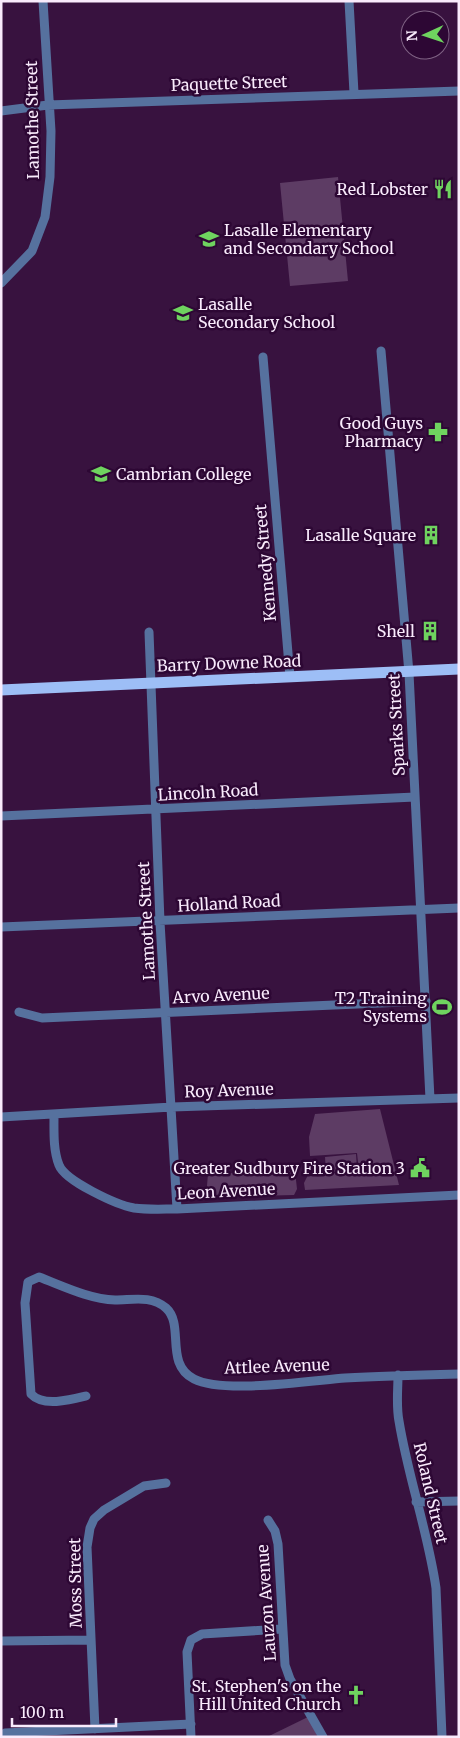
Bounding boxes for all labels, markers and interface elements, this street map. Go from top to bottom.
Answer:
north arrow [400,10,450,60]
text: N [403,30,421,42]
street label: Lamothe Street [21,60,43,180]
street label: Paquette Street [170,71,288,95]
restaurant icon: Red Lobster [432,178,454,200]
place label: Red Lobster [337,179,428,199]
place label: Lasalle Elementary and Secondary School [224,220,394,258]
school or university icon: Lasalle Elementary and Secondary School [198,228,220,250]
place label: Lasalle Secondary School [198,294,335,332]
school or university icon: Lasalle Secondary School [172,302,194,324]
place label: Good Guys Pharmacy [340,413,424,451]
pharmacy icon: Good Guys Pharmacy [427,421,449,443]
school or university icon: Cambrian College [90,463,112,485]
place label: Cambrian College [116,464,251,484]
street label: Kennedy Street [250,503,280,623]
building icon: Lasalle Square [420,524,442,546]
place label: Lasalle Square [305,525,416,545]
building icon: Shell [419,620,441,642]
place label: Shell [377,621,415,641]
street label: Barry Downe Road [156,650,302,676]
street label: Sparks Street [383,673,409,777]
street label: Lincoln Road [157,779,259,805]
street label: Lamothe Street [133,860,159,981]
street label: Holland Road [177,890,281,916]
street label: Arvo Avenue [171,982,270,1008]
place label: T2 Training Systems [335,988,427,1026]
sports icon: T2 Training Systems [431,996,453,1018]
street label: Roy Avenue [184,1078,274,1102]
public building icon: Greater Sudbury Fire Station 3 [409,1157,431,1179]
place label: Greater Sudbury Fire Station 3 [174,1158,405,1178]
street label: Leon Avenue [176,1178,276,1204]
street label: Attlee Avenue [223,1354,330,1378]
street label: Roland Street [410,1440,453,1546]
street label: Moss Street [64,1537,86,1628]
street label: Lauzon Avenue [252,1544,280,1662]
place label: St. Stephen's on the Hill United Church [191,1676,341,1714]
church icon: St. Stephen's on the Hill United Church [345,1684,367,1706]
scale bar [12,1696,116,1728]
text: 100 m [20,1703,64,1722]

